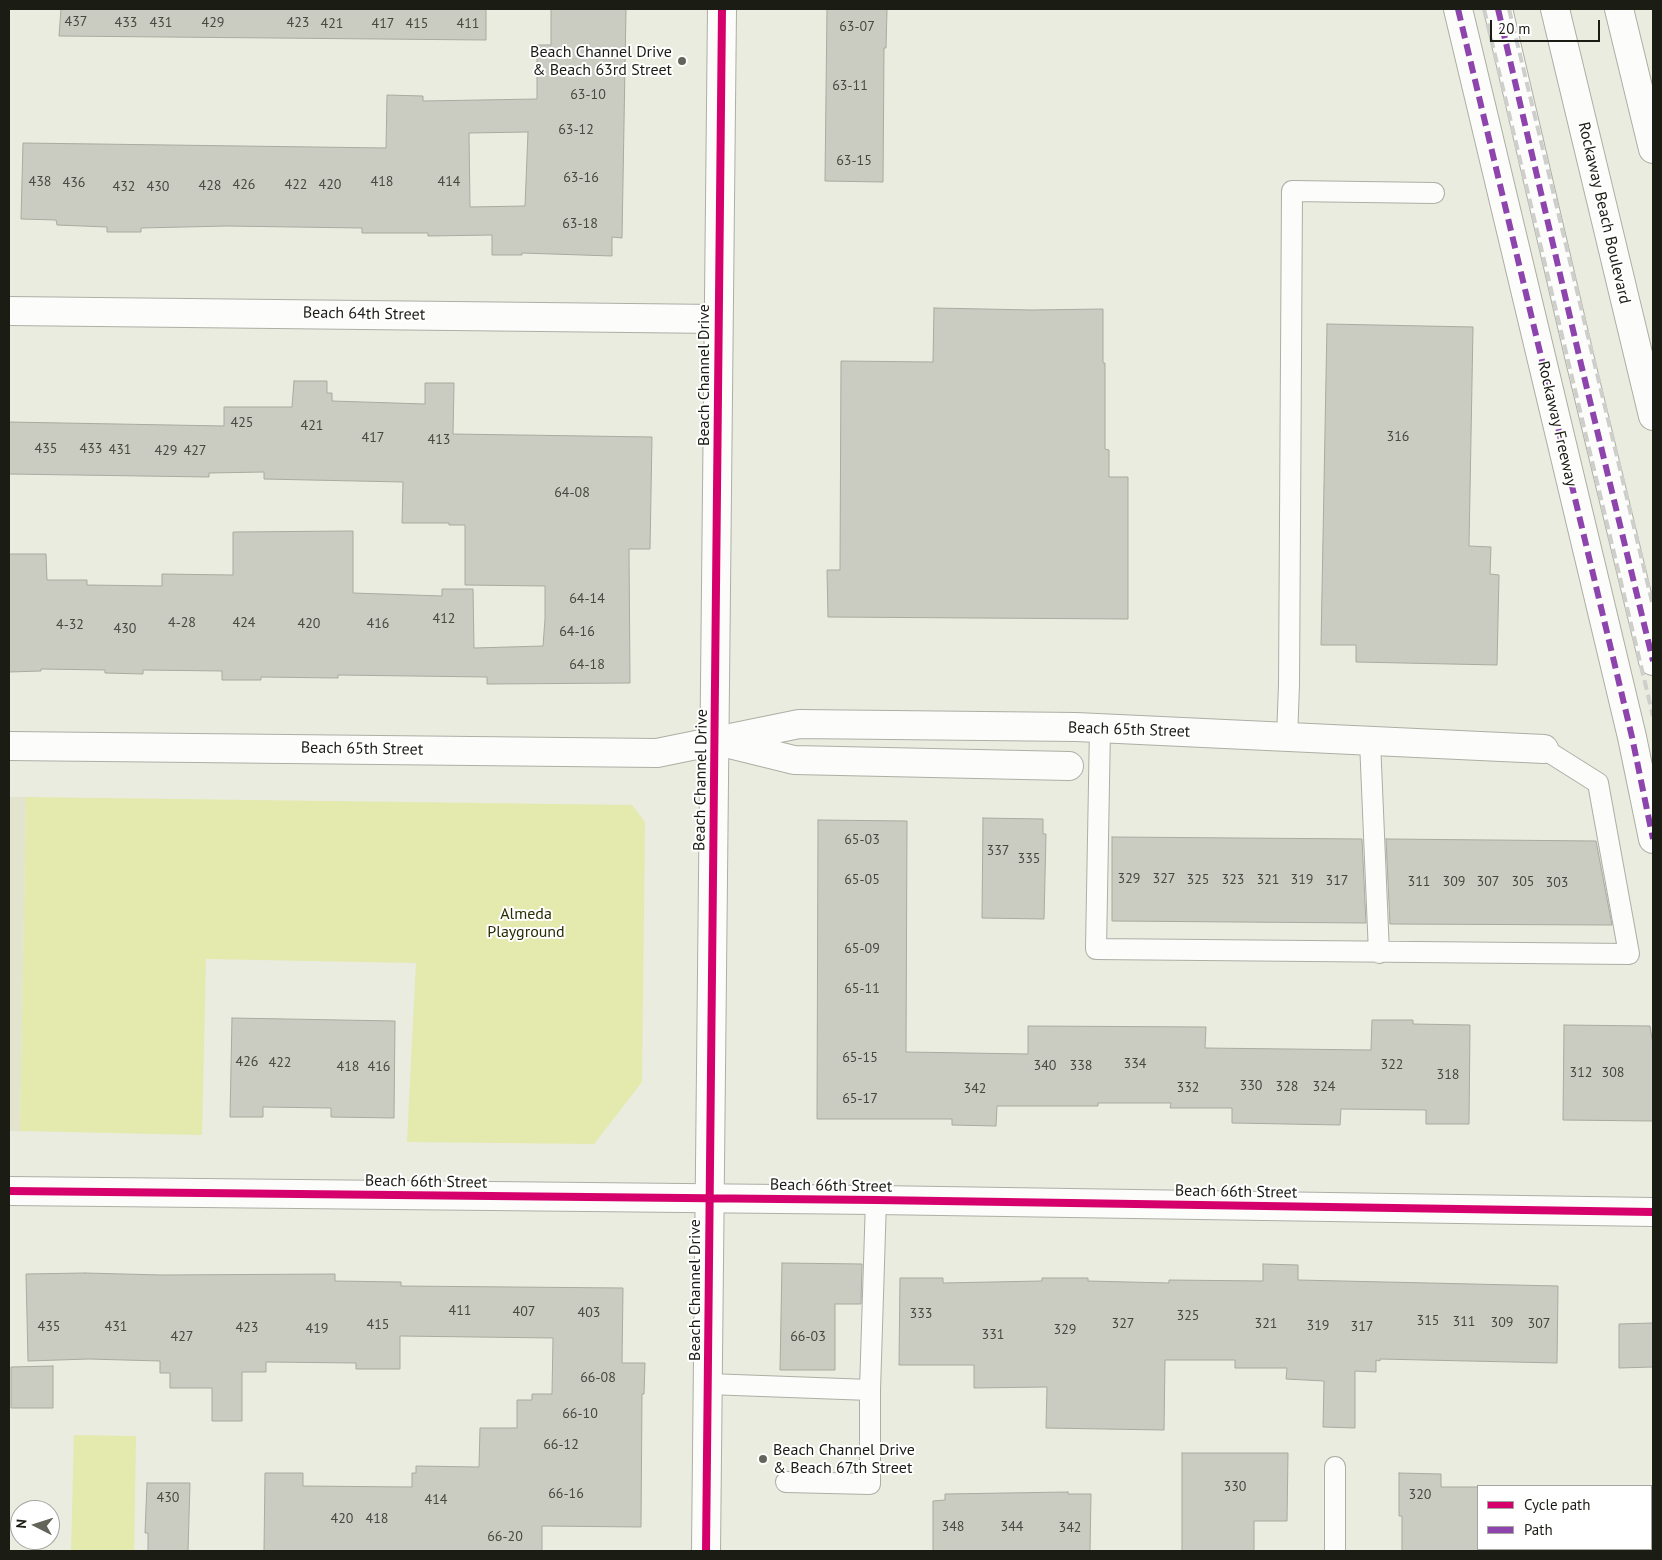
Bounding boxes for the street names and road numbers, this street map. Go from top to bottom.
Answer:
street label: Rockaway Beach Boulevard [1574,120,1634,306]
street label: Beach 64th Street [303,303,425,325]
street label: Beach Channel Drive [694,304,714,446]
street label: Rockaway Freeway [1533,359,1581,489]
street label: Beach Channel Drive [690,709,712,851]
street label: Beach 65th Street [1068,718,1190,742]
street label: Beach 65th Street [301,738,423,760]
street label: Beach 66th Street [365,1171,487,1193]
street label: Beach 66th Street [770,1175,892,1197]
street label: Beach 66th Street [1175,1181,1297,1203]
street label: Beach Channel Drive [685,1219,705,1361]

